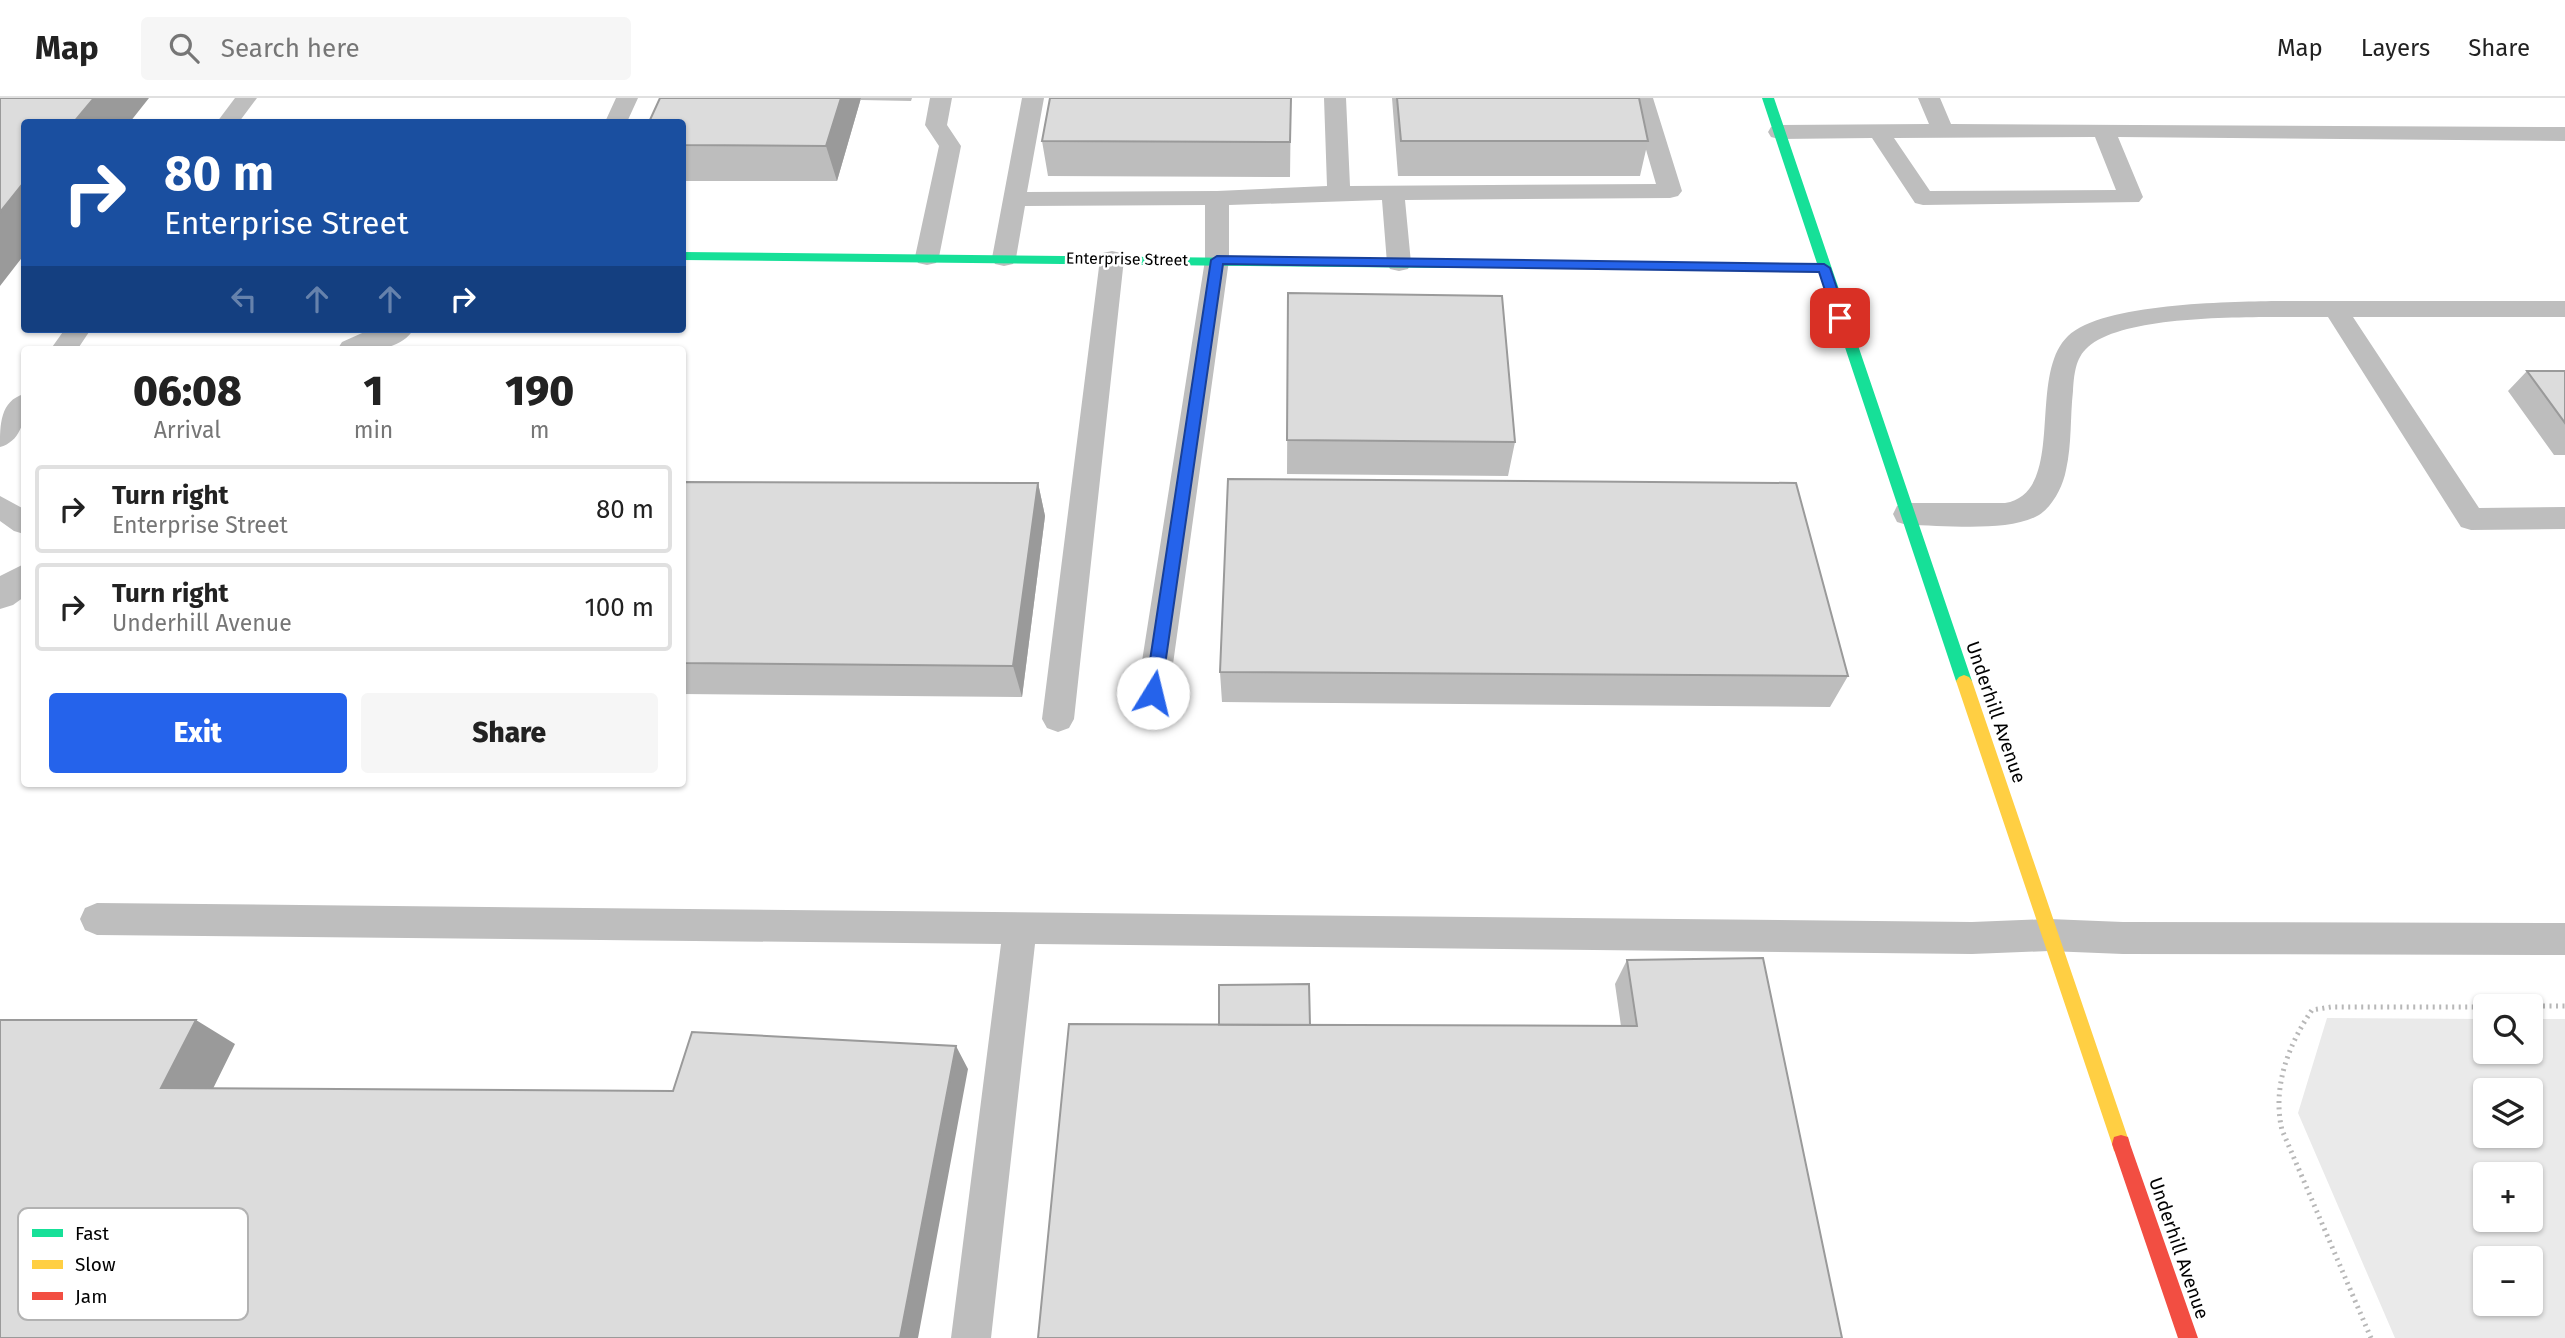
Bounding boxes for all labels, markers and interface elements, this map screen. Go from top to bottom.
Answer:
search box [141,17,631,80]
text: Map [35,28,99,68]
icon: search [165,29,203,67]
text: Search here [221,33,360,64]
text: Map [2277,34,2323,62]
text: Layers [2361,34,2430,62]
text: Share [2468,34,2530,62]
text: 80 m [164,144,274,203]
icon: right [49,147,140,238]
text: Enterprise Street [164,204,408,242]
street label: Enterprise Street [1066,248,1188,270]
icon: left [225,280,263,318]
icon: ahead [298,280,336,318]
icon: ahead [371,280,409,318]
icon: right [444,280,482,318]
pin [1810,288,1870,348]
icon: arrive [1821,299,1859,337]
text: 06:08 [133,366,242,416]
text: 1 [364,366,383,416]
text: 190 [505,366,574,416]
text: Arrival [154,416,221,444]
text: min [354,416,393,444]
text: m [530,416,550,444]
text: Turn right [112,480,229,511]
icon: right [53,490,91,528]
text: 80 m [596,494,654,525]
text: Enterprise Street [112,511,288,539]
text: Turn right [112,578,229,609]
icon: right [53,588,91,626]
text: 100 m [585,592,654,623]
text: Underhill Avenue [112,609,292,637]
street label: Underhill Avenue [1961,638,2031,786]
position arrow [1116,656,1190,730]
button: Exit [49,693,347,773]
button: Share [361,693,658,773]
map controls [2473,994,2543,1316]
button: search [2473,994,2543,1064]
button: layers [2473,1078,2543,1148]
button: + [2473,1162,2543,1232]
street label: Underhill Avenue [2144,1174,2214,1322]
legend [18,1208,248,1320]
text: Fast [75,1222,109,1245]
button: − [2473,1246,2543,1316]
text: Slow [75,1253,116,1276]
text: Jam [75,1285,107,1308]

